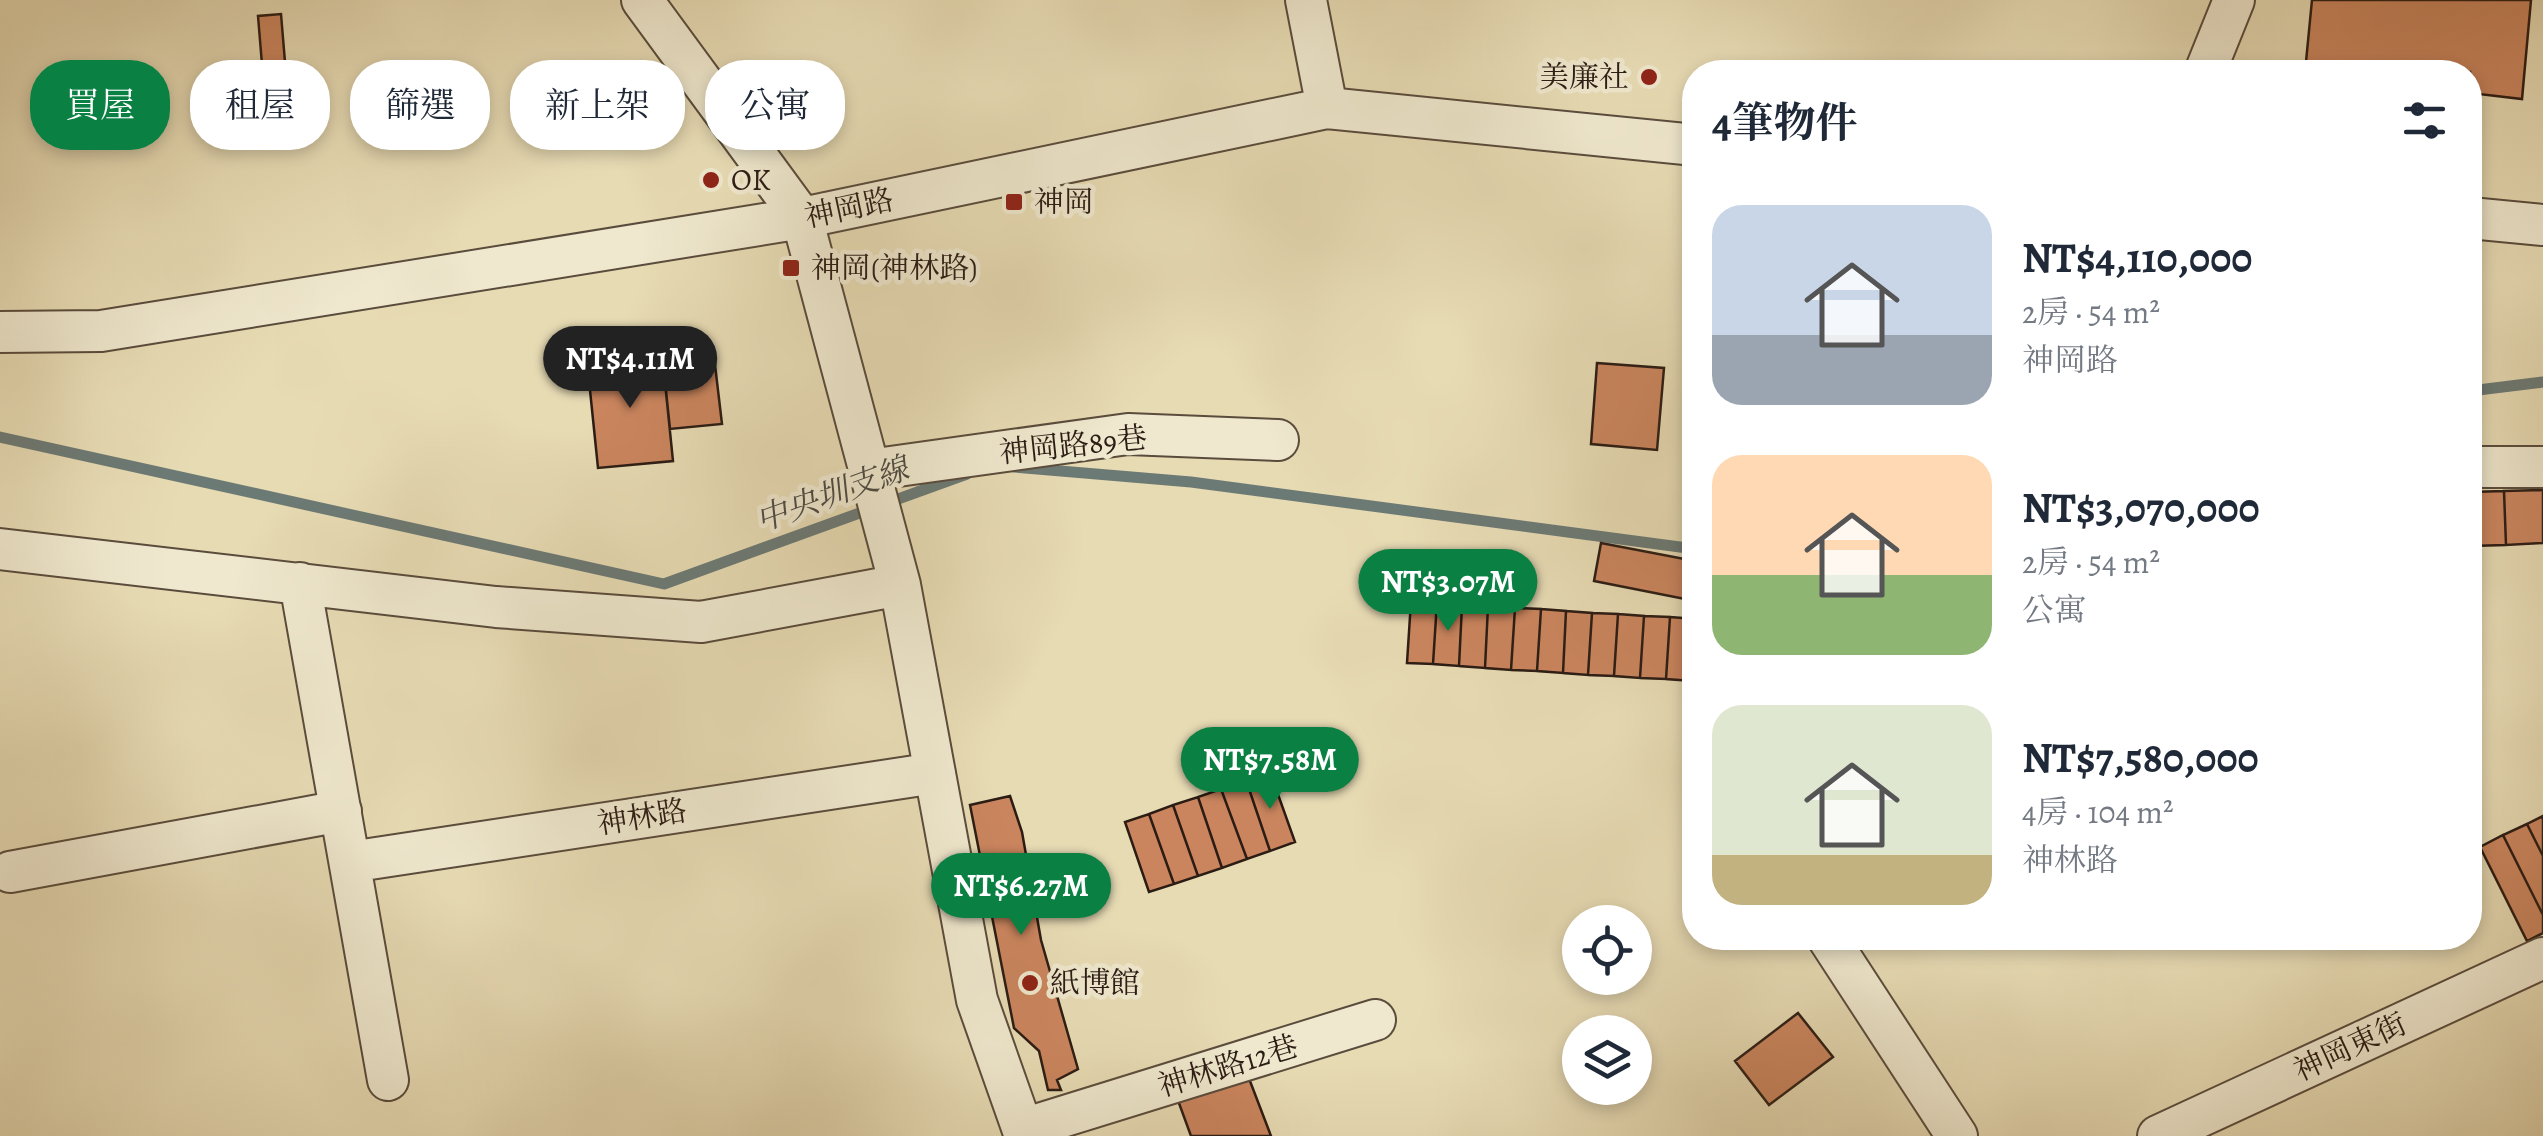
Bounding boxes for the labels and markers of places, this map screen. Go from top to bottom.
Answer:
place label: 美廉社 [1539,57,1629,97]
marker: 美廉社 [1638,66,1660,88]
place label: OK [731,160,771,200]
marker: OK [700,169,722,191]
place label: 神岡 [1034,182,1094,222]
marker: 神岡 [1003,191,1025,213]
place label: 神岡(神林路) [811,248,977,288]
marker: 神岡(神林路) [780,257,802,279]
pin: NT$4.11M [527,326,733,411]
pin: NT$3.07M [1345,549,1551,634]
pin: NT$7.58M [1167,727,1373,812]
pin: NT$6.27M [918,853,1124,938]
place label: 紙博館 [1050,963,1140,1003]
marker: 紙博館 [1019,972,1041,994]

